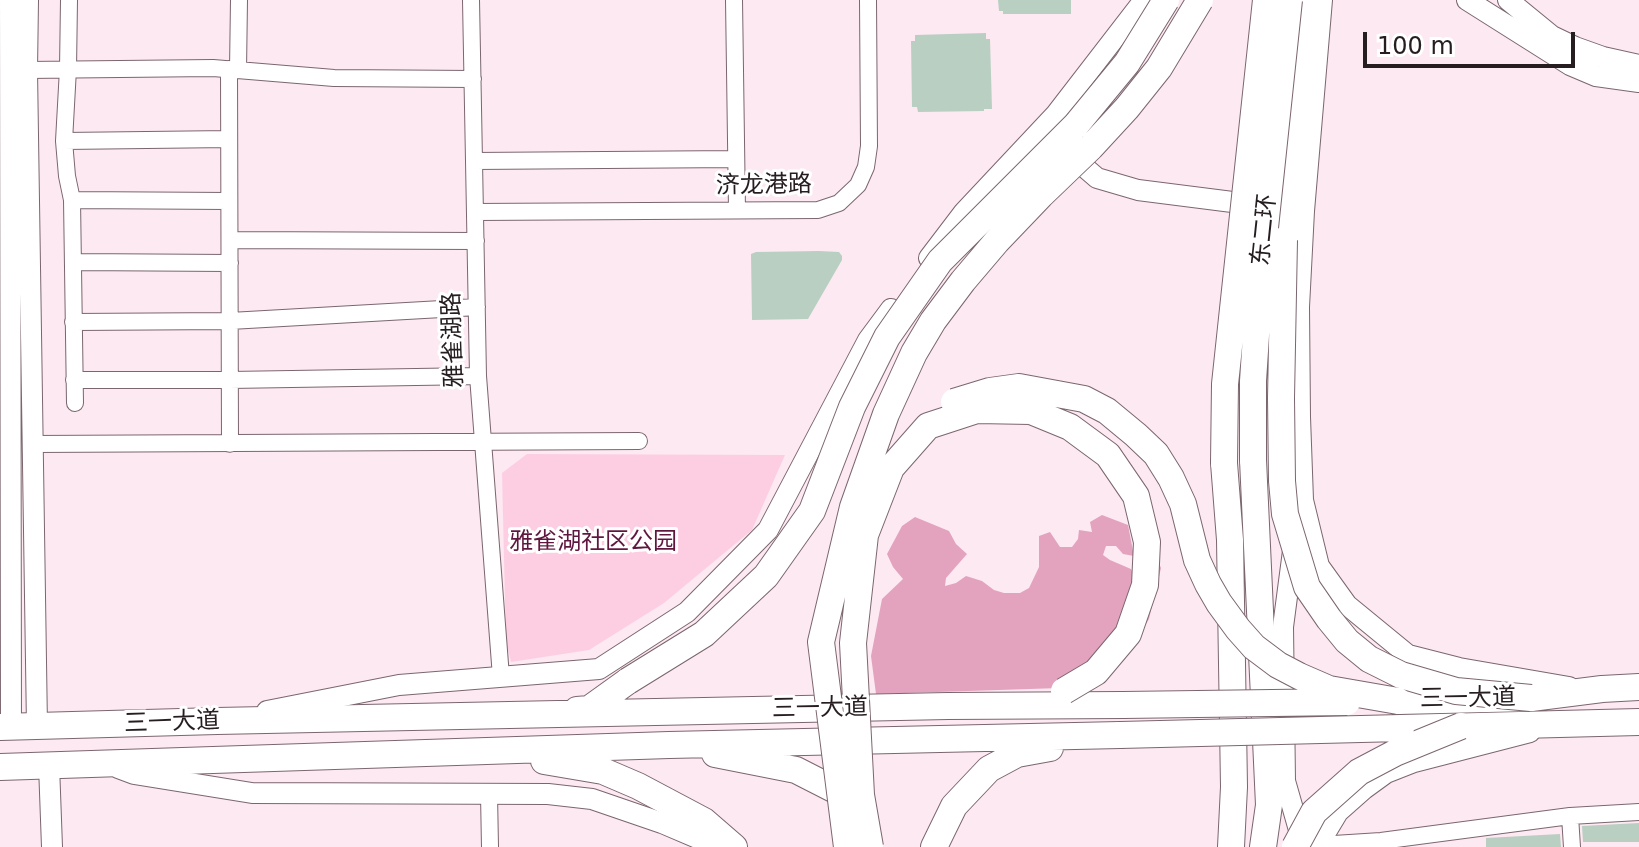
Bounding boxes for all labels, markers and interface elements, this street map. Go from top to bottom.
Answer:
scale bar [1367,16,1579,66]
text: 100 m [1377,32,1454,60]
street label: 济龙港路 [716,171,812,201]
street label: 东二环 [1247,193,1283,267]
street label: 雅雀湖路 [438,292,470,388]
park label: 雅雀湖社区公园 [509,529,677,557]
street label: 三一大道 [1420,684,1516,714]
street label: 三一大道 [772,694,868,724]
street label: 三一大道 [124,707,220,739]

